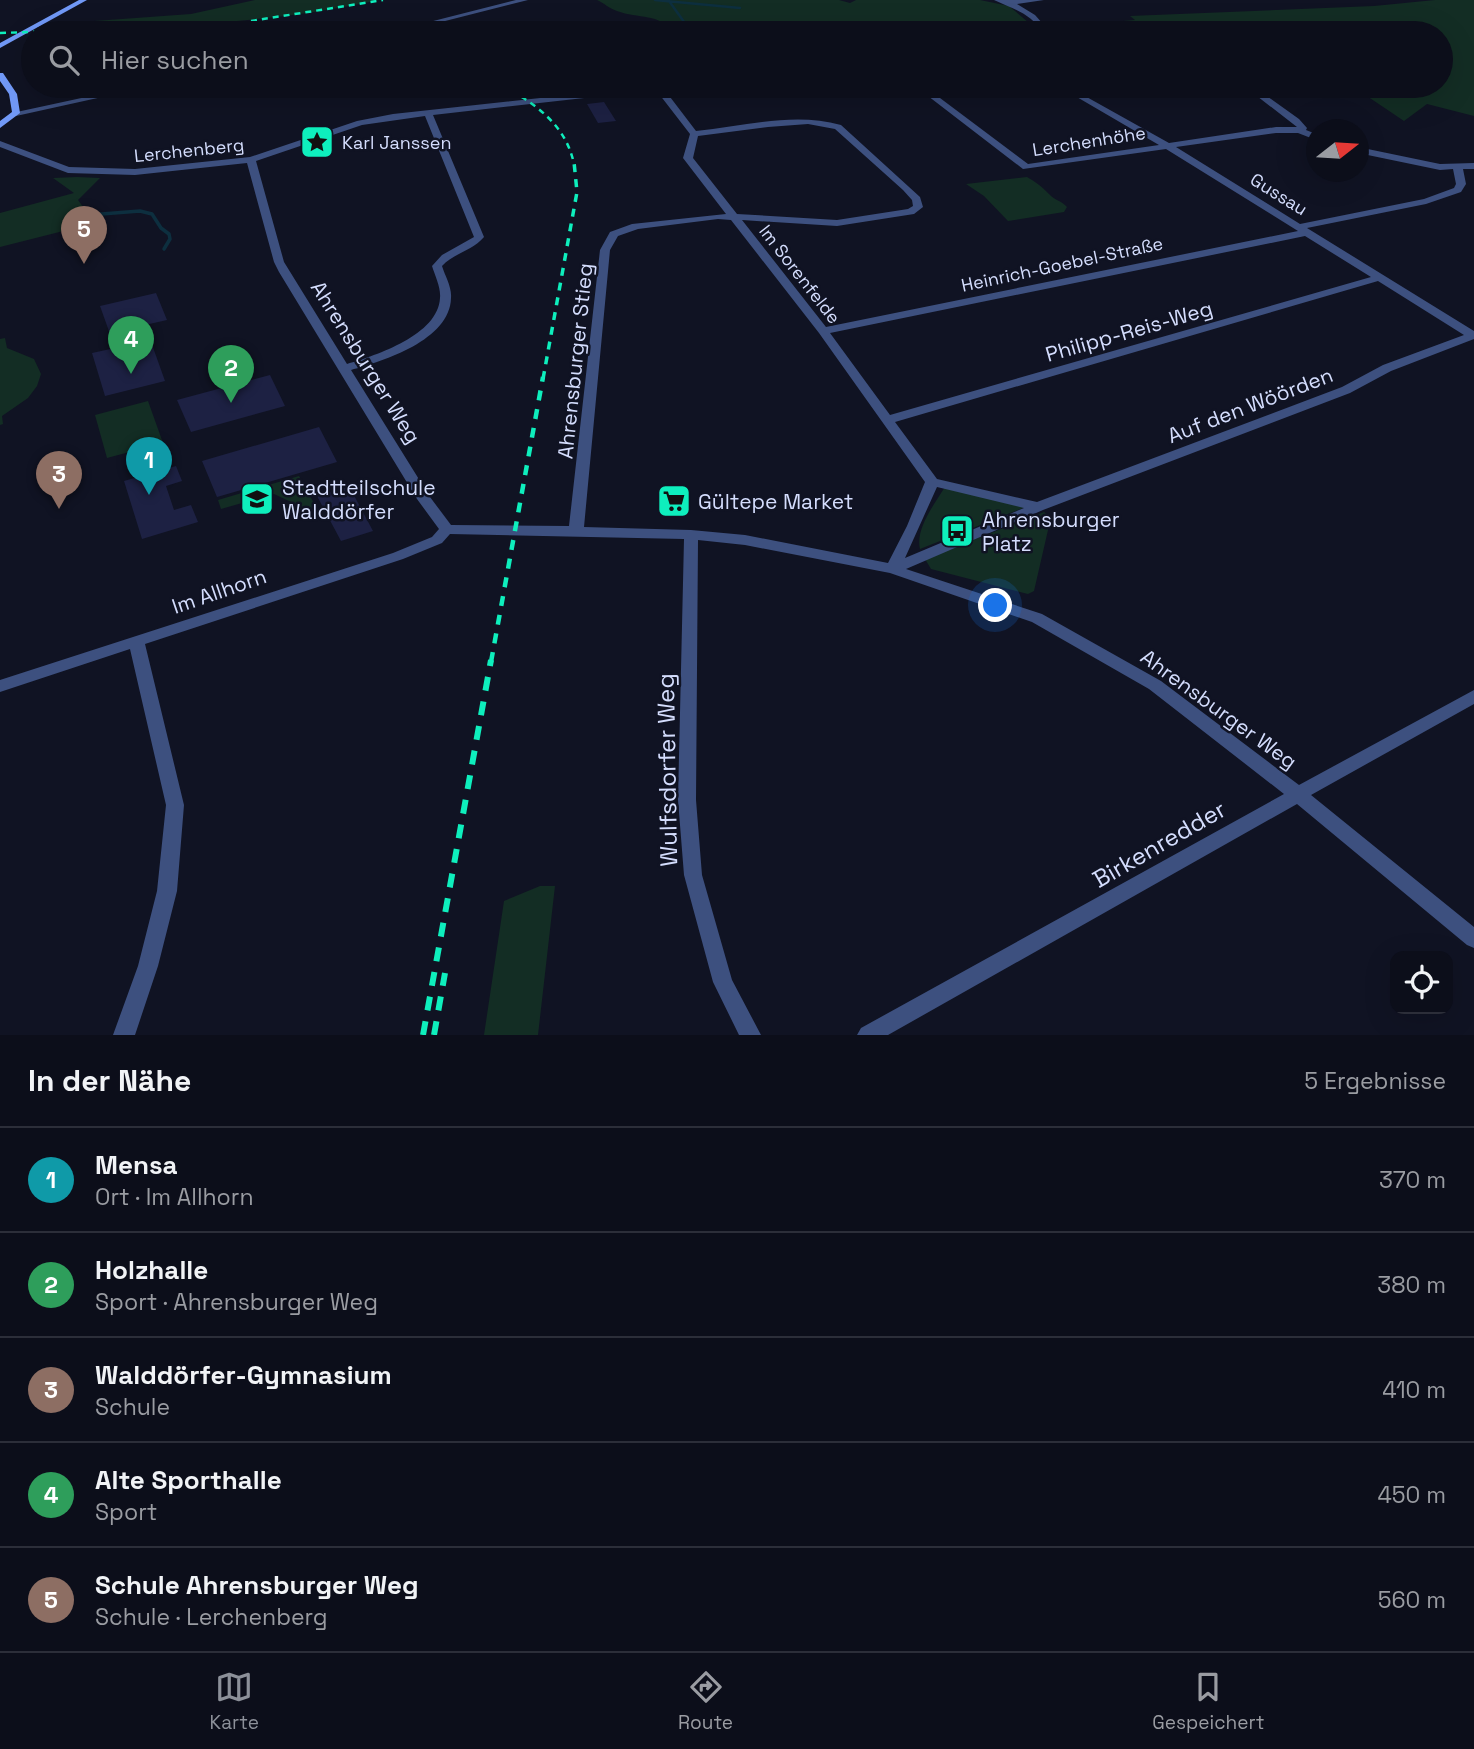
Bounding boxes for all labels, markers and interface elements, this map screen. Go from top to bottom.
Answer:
search box [21,21,1453,98]
icon: search [45,41,83,79]
text: Hier suchen [101,43,249,77]
north arrow [1306,119,1369,182]
street label: Lerchenhöhe [1031,121,1147,161]
place icon: Karl Janssen [298,123,336,161]
place label: Karl Janssen [342,131,451,154]
street label: Lerchenberg [133,133,245,167]
street label: Gussau [1246,168,1312,220]
pin: 5 [61,206,107,264]
street label: Im Sorenfelde [754,220,846,328]
street label: Heinrich-Goebel-Straße [959,231,1165,297]
street label: Ahrensburger Stieg [551,262,599,460]
street label: Ahrensburger Weg [305,276,427,448]
street label: Philipp-Reis-Weg [1042,294,1216,368]
pin: 4 [108,316,154,374]
pin: 2 [208,345,254,403]
street label: Auf den Wöörden [1163,361,1337,449]
pin: 1 [126,437,172,495]
pin: 3 [36,451,82,509]
place label: Stadtteilschule Walddörfer [282,474,436,525]
school or university icon: Stadtteilschule Walddörfer [238,480,276,518]
supermarket icon: Gültepe Market [655,482,693,520]
place label: Gültepe Market [698,488,854,515]
place label: Ahrensburger Platz [982,506,1120,557]
bus stop icon: Ahrensburger Platz [938,512,976,550]
street label: Im Allhorn [168,562,270,620]
your location [978,588,1012,622]
street label: Ahrensburger Weg [1135,643,1303,775]
street label: Wulfsdorfer Weg [650,673,684,867]
street label: Birkenredder [1087,793,1231,895]
map controls [1390,951,1453,1014]
button: locate [1390,951,1453,1014]
text: In der Nähe [28,1061,191,1100]
text: 5 Ergebnisse [1304,1066,1446,1096]
text: Mensa [95,1148,178,1182]
text: 1 [46,1165,56,1195]
text: 370 m [1379,1165,1446,1195]
text: Ort · Im Allhorn [95,1182,254,1212]
text: Holzhalle [95,1253,208,1287]
text: 2 [44,1270,58,1300]
text: 380 m [1377,1270,1446,1300]
text: Sport · Ahrensburger Weg [95,1287,378,1317]
text: Walddörfer-Gymnasium [95,1358,392,1392]
text: 3 [44,1375,58,1405]
text: 410 m [1382,1375,1446,1405]
text: Schule [95,1392,170,1422]
text: Alte Sporthalle [95,1463,282,1497]
text: 4 [44,1480,58,1510]
text: 450 m [1377,1480,1446,1510]
text: Sport [95,1497,157,1527]
text: Schule Ahrensburger Weg [95,1568,419,1602]
text: 5 [44,1585,58,1615]
text: 560 m [1378,1585,1446,1615]
text: Schule · Lerchenberg [95,1602,328,1632]
tab: Karte [210,1668,259,1735]
tab: Route [678,1668,733,1735]
tab: Gespeichert [1152,1668,1264,1735]

